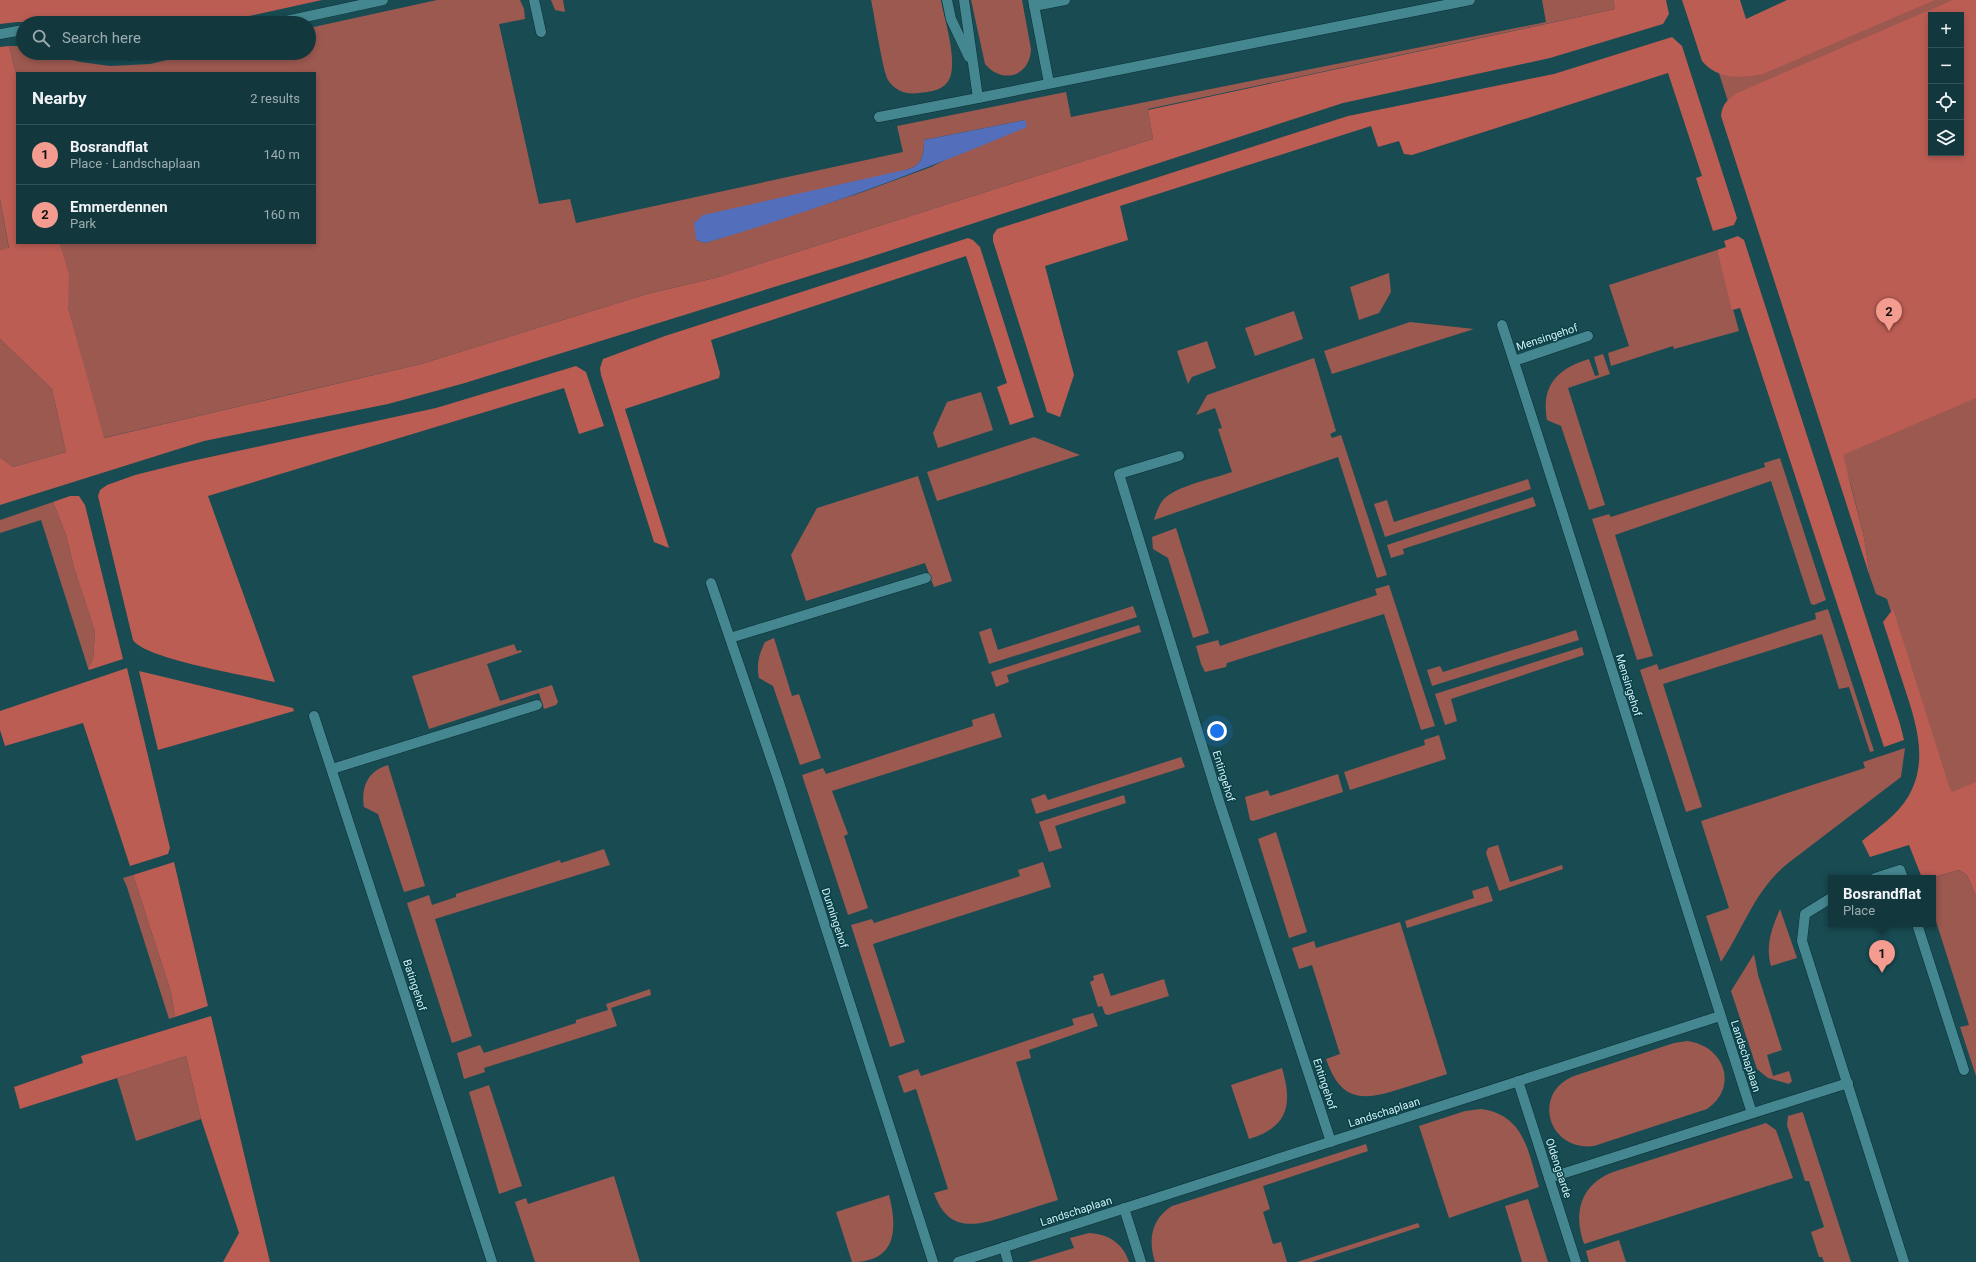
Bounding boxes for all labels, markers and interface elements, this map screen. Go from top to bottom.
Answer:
map controls [1928,12,1964,156]
button: + [1928,12,1964,48]
search box [16,16,316,60]
icon: search [30,27,52,49]
text: Search here [62,29,141,47]
button: − [1928,48,1964,84]
button: locate [1928,84,1964,120]
text: Nearby [32,88,87,108]
text: 2 results [250,91,300,106]
button: layers [1928,120,1964,156]
text: Bosrandflat [70,138,148,156]
text: 1 [41,147,49,162]
text: 140 m [263,147,300,162]
text: Place · Landschaplaan [70,156,200,171]
text: Emmerdennen [70,198,168,216]
text: 2 [41,207,49,222]
text: 160 m [263,207,300,222]
text: Park [70,216,96,231]
pin: 2 [1876,298,1902,331]
street label: Mensingehof [1515,321,1580,354]
street label: Mensingehof [1613,653,1644,718]
your location [1207,721,1227,741]
street label: Entingehof [1210,749,1238,803]
popup [1828,875,1936,927]
text: Bosrandflat [1843,885,1921,903]
street label: Dunningehof [819,886,850,950]
text: Place [1843,903,1875,918]
pin: 1 [1869,940,1895,973]
street label: Batingehof [400,958,429,1013]
street label: Landschaplaan [1728,1019,1763,1094]
street label: Entingehof [1310,1057,1339,1111]
street label: Landschaplaan [1347,1095,1422,1130]
street label: Oldengaarde [1543,1137,1574,1200]
street label: Landschaplaan [1039,1194,1114,1229]

